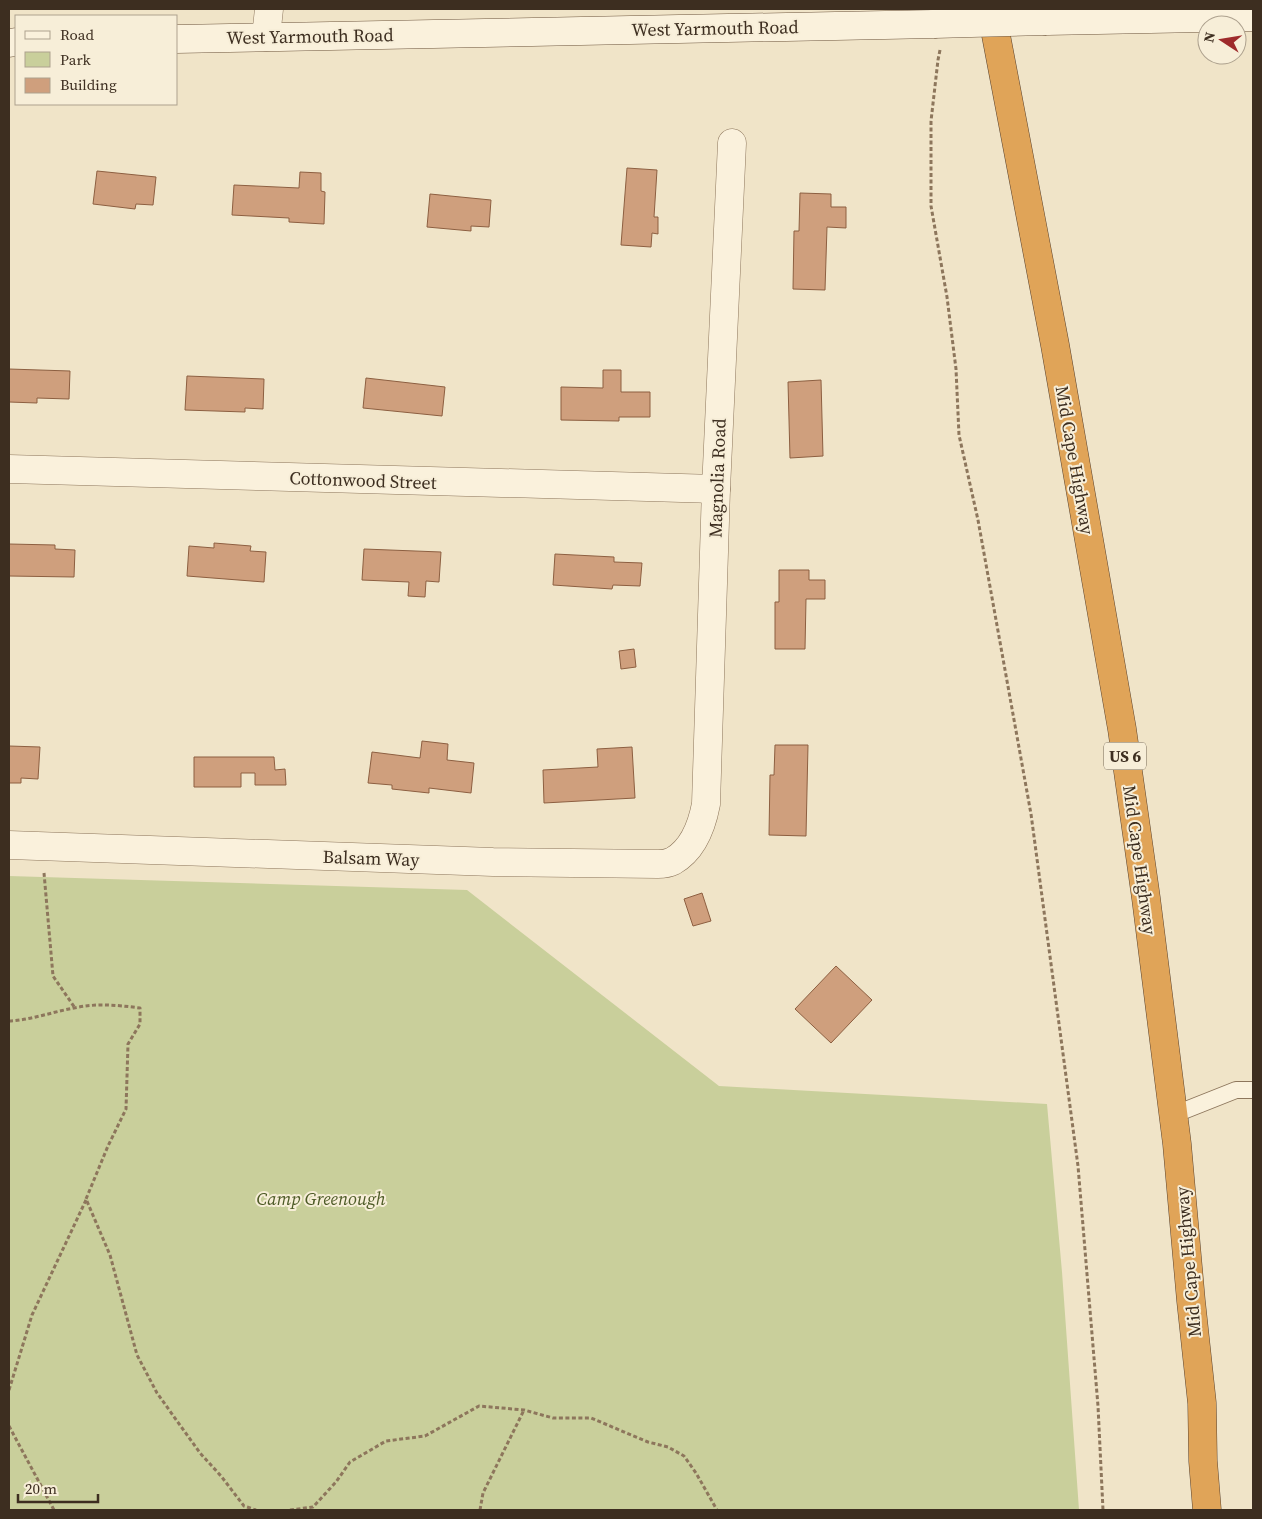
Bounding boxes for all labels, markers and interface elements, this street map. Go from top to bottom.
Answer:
street label: West Yarmouth Road [631,14,799,42]
legend [15,15,178,105]
north arrow [1197,15,1247,65]
street label: West Yarmouth Road [226,22,394,50]
text: Road [60,24,94,45]
text: N [1198,30,1220,44]
text: Park [60,49,92,70]
text: Building [60,74,117,95]
street label: Mid Cape Highway [1050,384,1101,537]
street label: Magnolia Road [702,418,732,538]
street label: Cottonwood Street [289,465,437,495]
road number: US 6 [1104,742,1146,769]
street label: Mid Cape Highway [1117,784,1163,937]
street label: Balsam Way [322,844,421,872]
street label: Mid Cape Highway [1169,1185,1207,1338]
park label: Camp Greenough [257,1186,386,1211]
scale bar [18,1472,98,1504]
text: 20 m [25,1478,57,1499]

